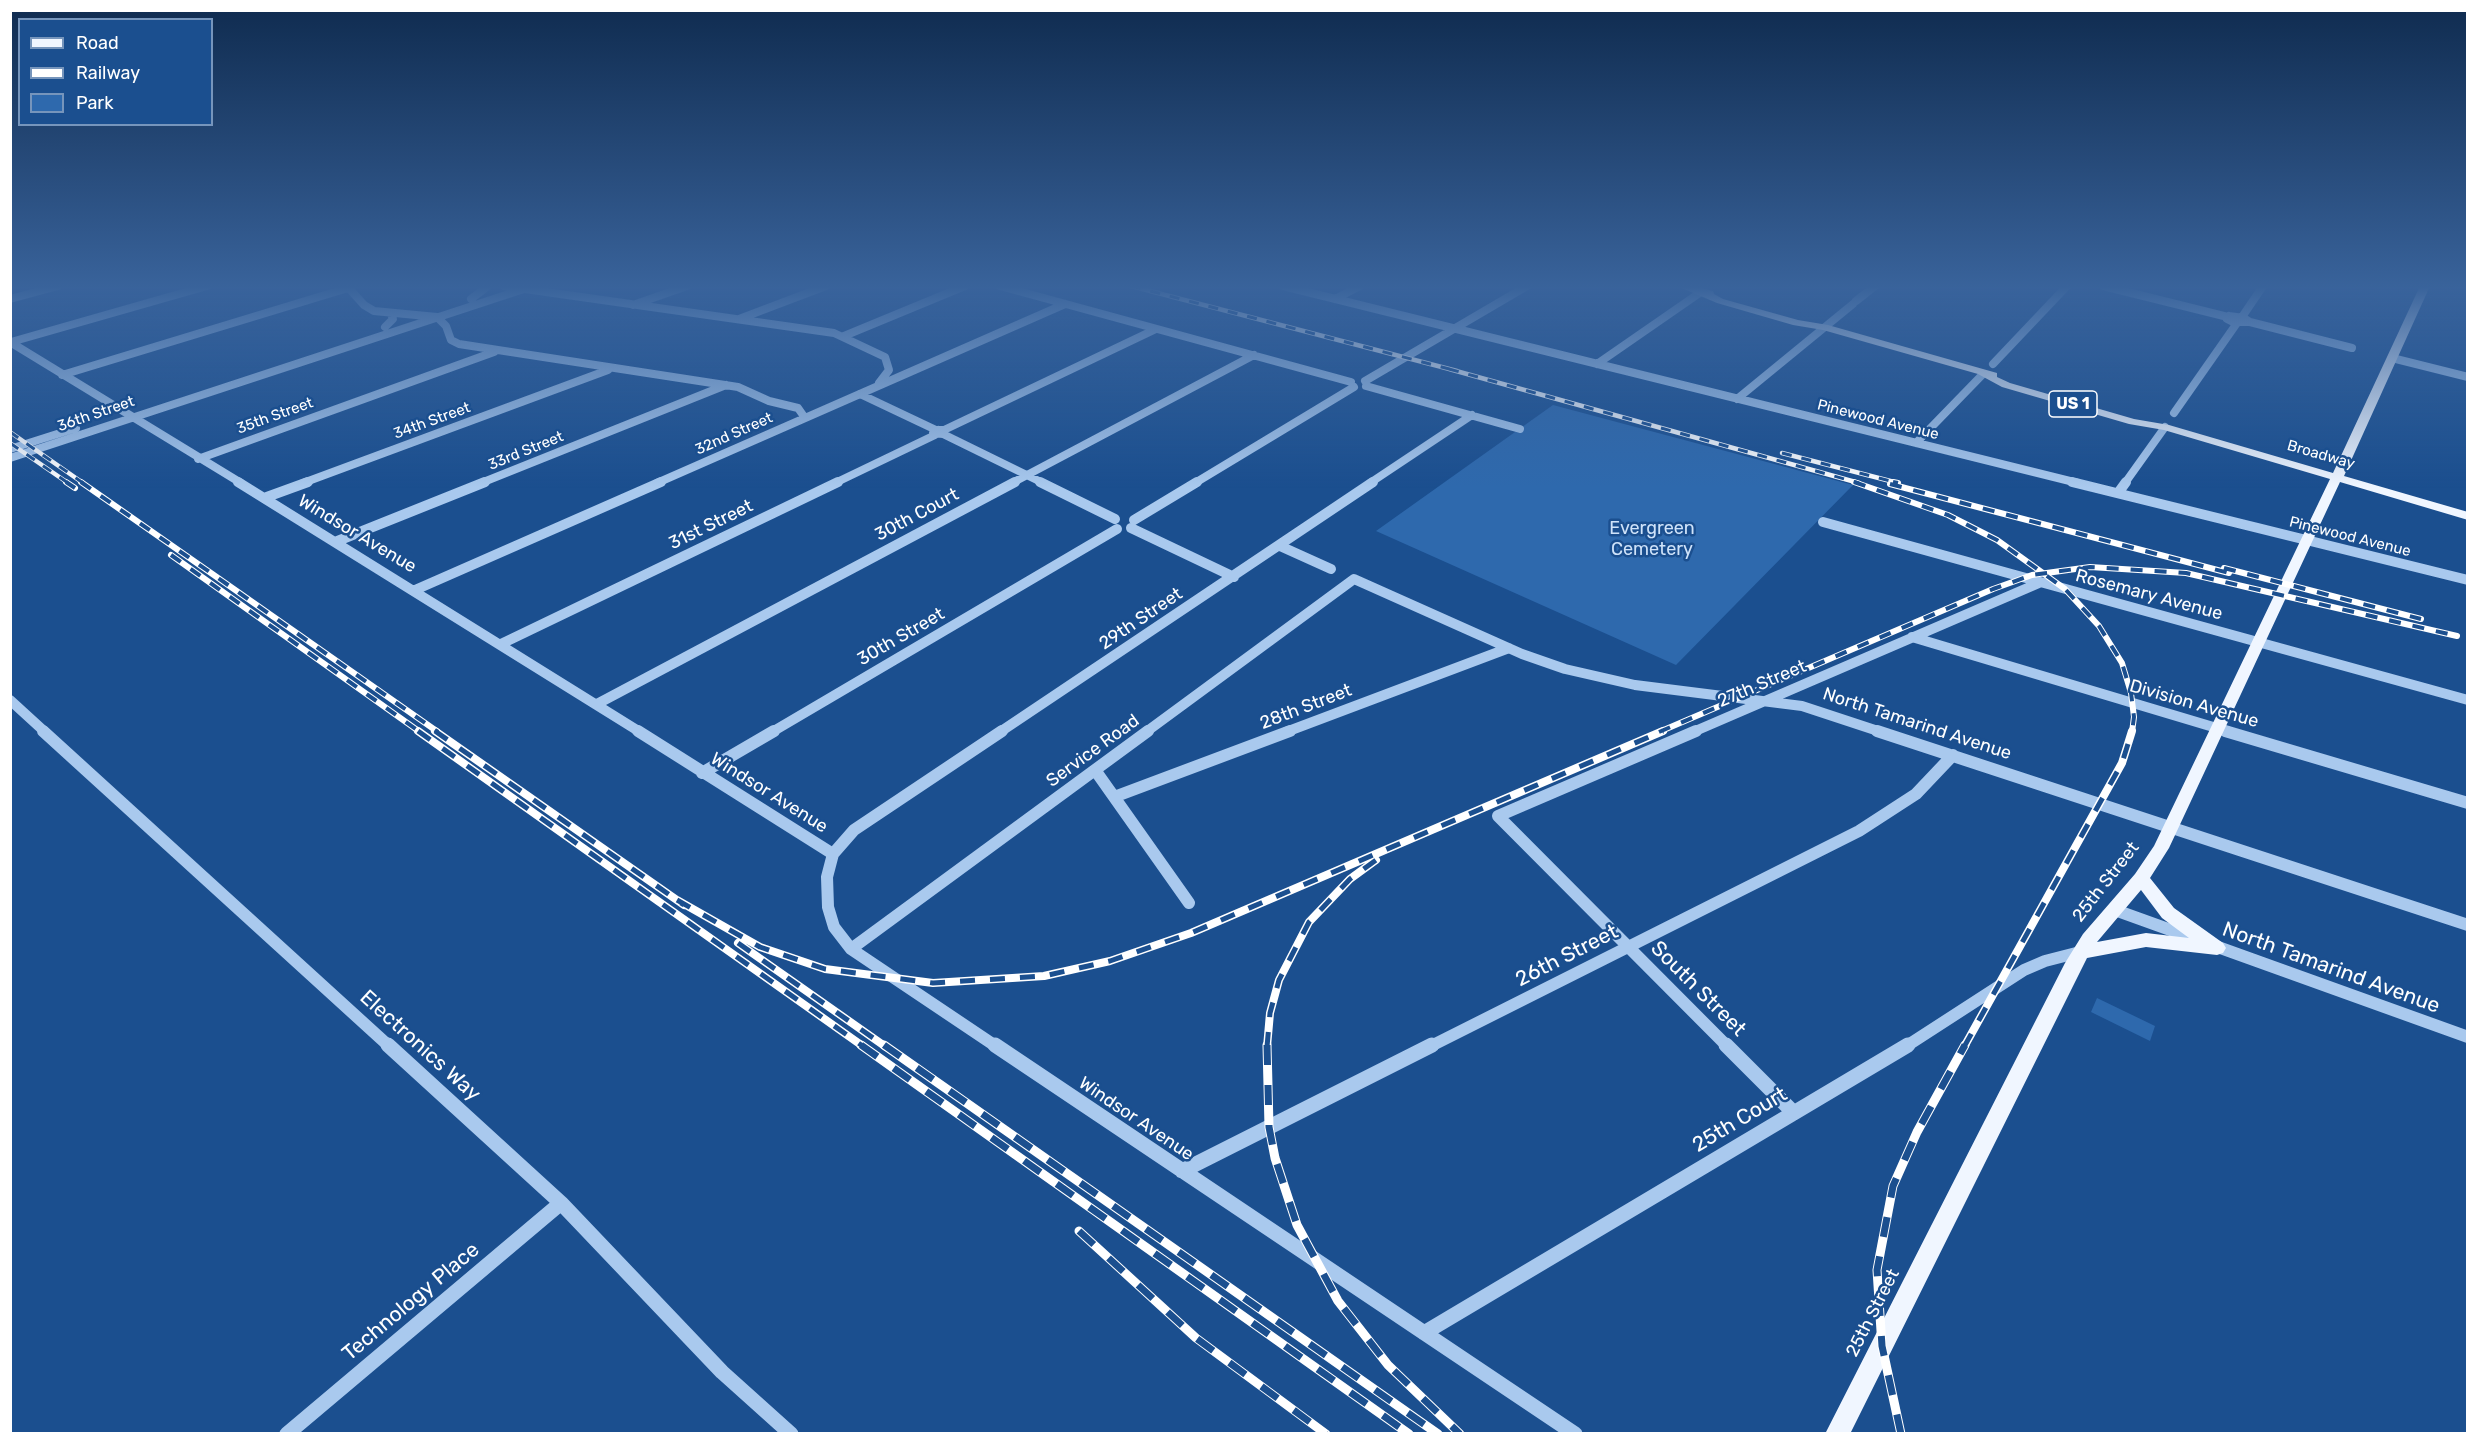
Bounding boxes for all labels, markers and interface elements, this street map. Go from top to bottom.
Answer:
legend [18,18,213,126]
text: Road [76,32,119,54]
text: Railway [76,62,140,84]
text: Park [76,92,113,114]
road number: US 1 [2049,391,2097,417]
street label: 36th Street [55,392,137,436]
street label: 35th Street [234,394,316,438]
street label: Pinewood Avenue [1815,396,1941,444]
street label: 34th Street [391,399,473,443]
street label: 32nd Street [692,409,776,459]
street label: 33rd Street [486,428,566,474]
street label: Broadway [2285,437,2357,473]
street label: 30th Court [871,484,963,546]
street label: Windsor Avenue [294,490,420,578]
street label: 31st Street [665,495,757,555]
street label: Pinewood Avenue [2287,513,2413,561]
park label: Evergreen Cemetery [1609,518,1695,560]
street label: Rosemary Avenue [2073,565,2225,625]
street label: 29th Street [1095,583,1187,655]
street label: 30th Street [854,603,948,671]
street label: 27th Street [1714,656,1810,712]
street label: Division Avenue [2127,675,2261,733]
street label: 28th Street [1257,680,1355,734]
street label: North Tamarind Avenue [1820,683,2014,765]
street label: Service Road [1042,710,1144,792]
street label: Windsor Avenue [706,748,832,838]
street label: 25th Street [2068,838,2144,926]
street label: North Tamarind Avenue [2219,917,2443,1019]
street label: 26th Street [1511,919,1623,993]
street label: South Street [1645,936,1751,1042]
street label: Electronics Way [354,985,486,1107]
street label: Windsor Avenue [1074,1073,1198,1165]
street label: 25th Court [1688,1082,1792,1158]
street label: Technology Place [337,1237,485,1367]
street label: 25th Street [1842,1265,1904,1361]

